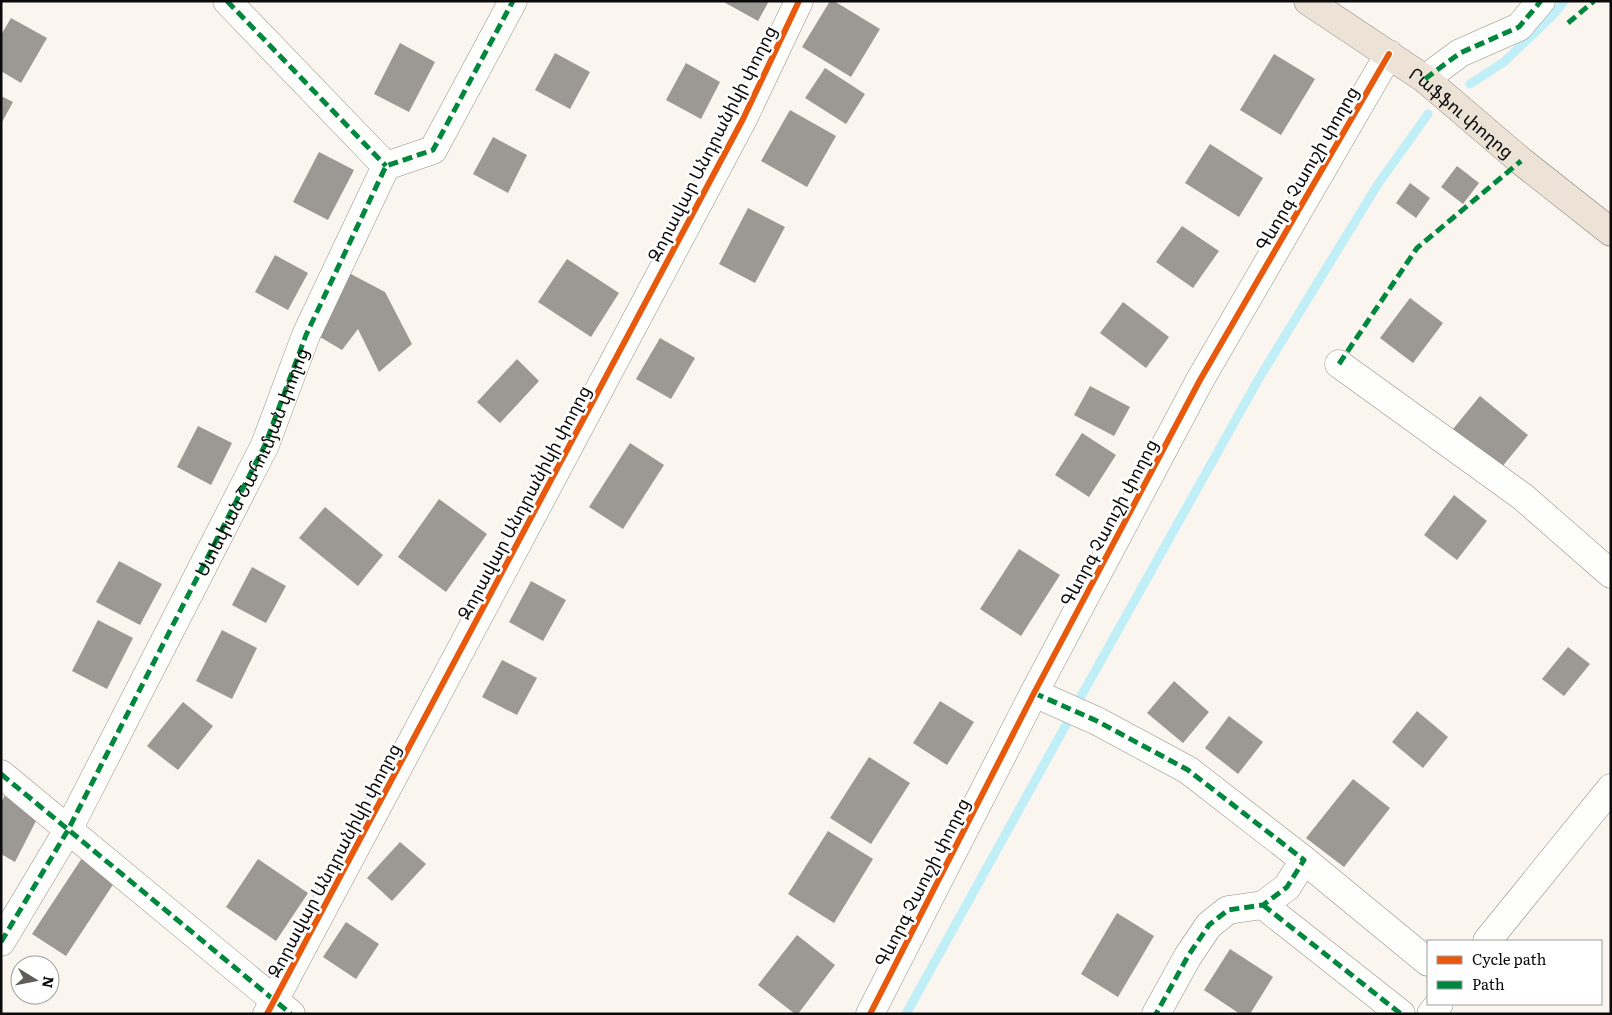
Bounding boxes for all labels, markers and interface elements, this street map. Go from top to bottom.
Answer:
street label: Զորավար Անդրանիկի փողոց [639,20,783,266]
street label: Րաֆֆու փողոց [1404,59,1521,164]
street label: Գևորգ Չաուշի փողոց [1248,80,1364,256]
street label: Ստեփան Շահումյան փողոց [187,343,314,581]
street label: Զորավար Անդրանիկի փողոց [449,380,597,624]
street label: Գևորգ Չաուշի փողոց [1052,433,1164,611]
street label: Զորավար Անդրանիկի փողոց [259,738,407,982]
street label: Գևորգ Չաուշի փողոց [867,793,975,971]
legend [1427,940,1602,1005]
text: Cycle path [1472,947,1547,970]
north arrow [10,955,60,1005]
text: Path [1472,972,1505,995]
text: N [38,975,60,990]

